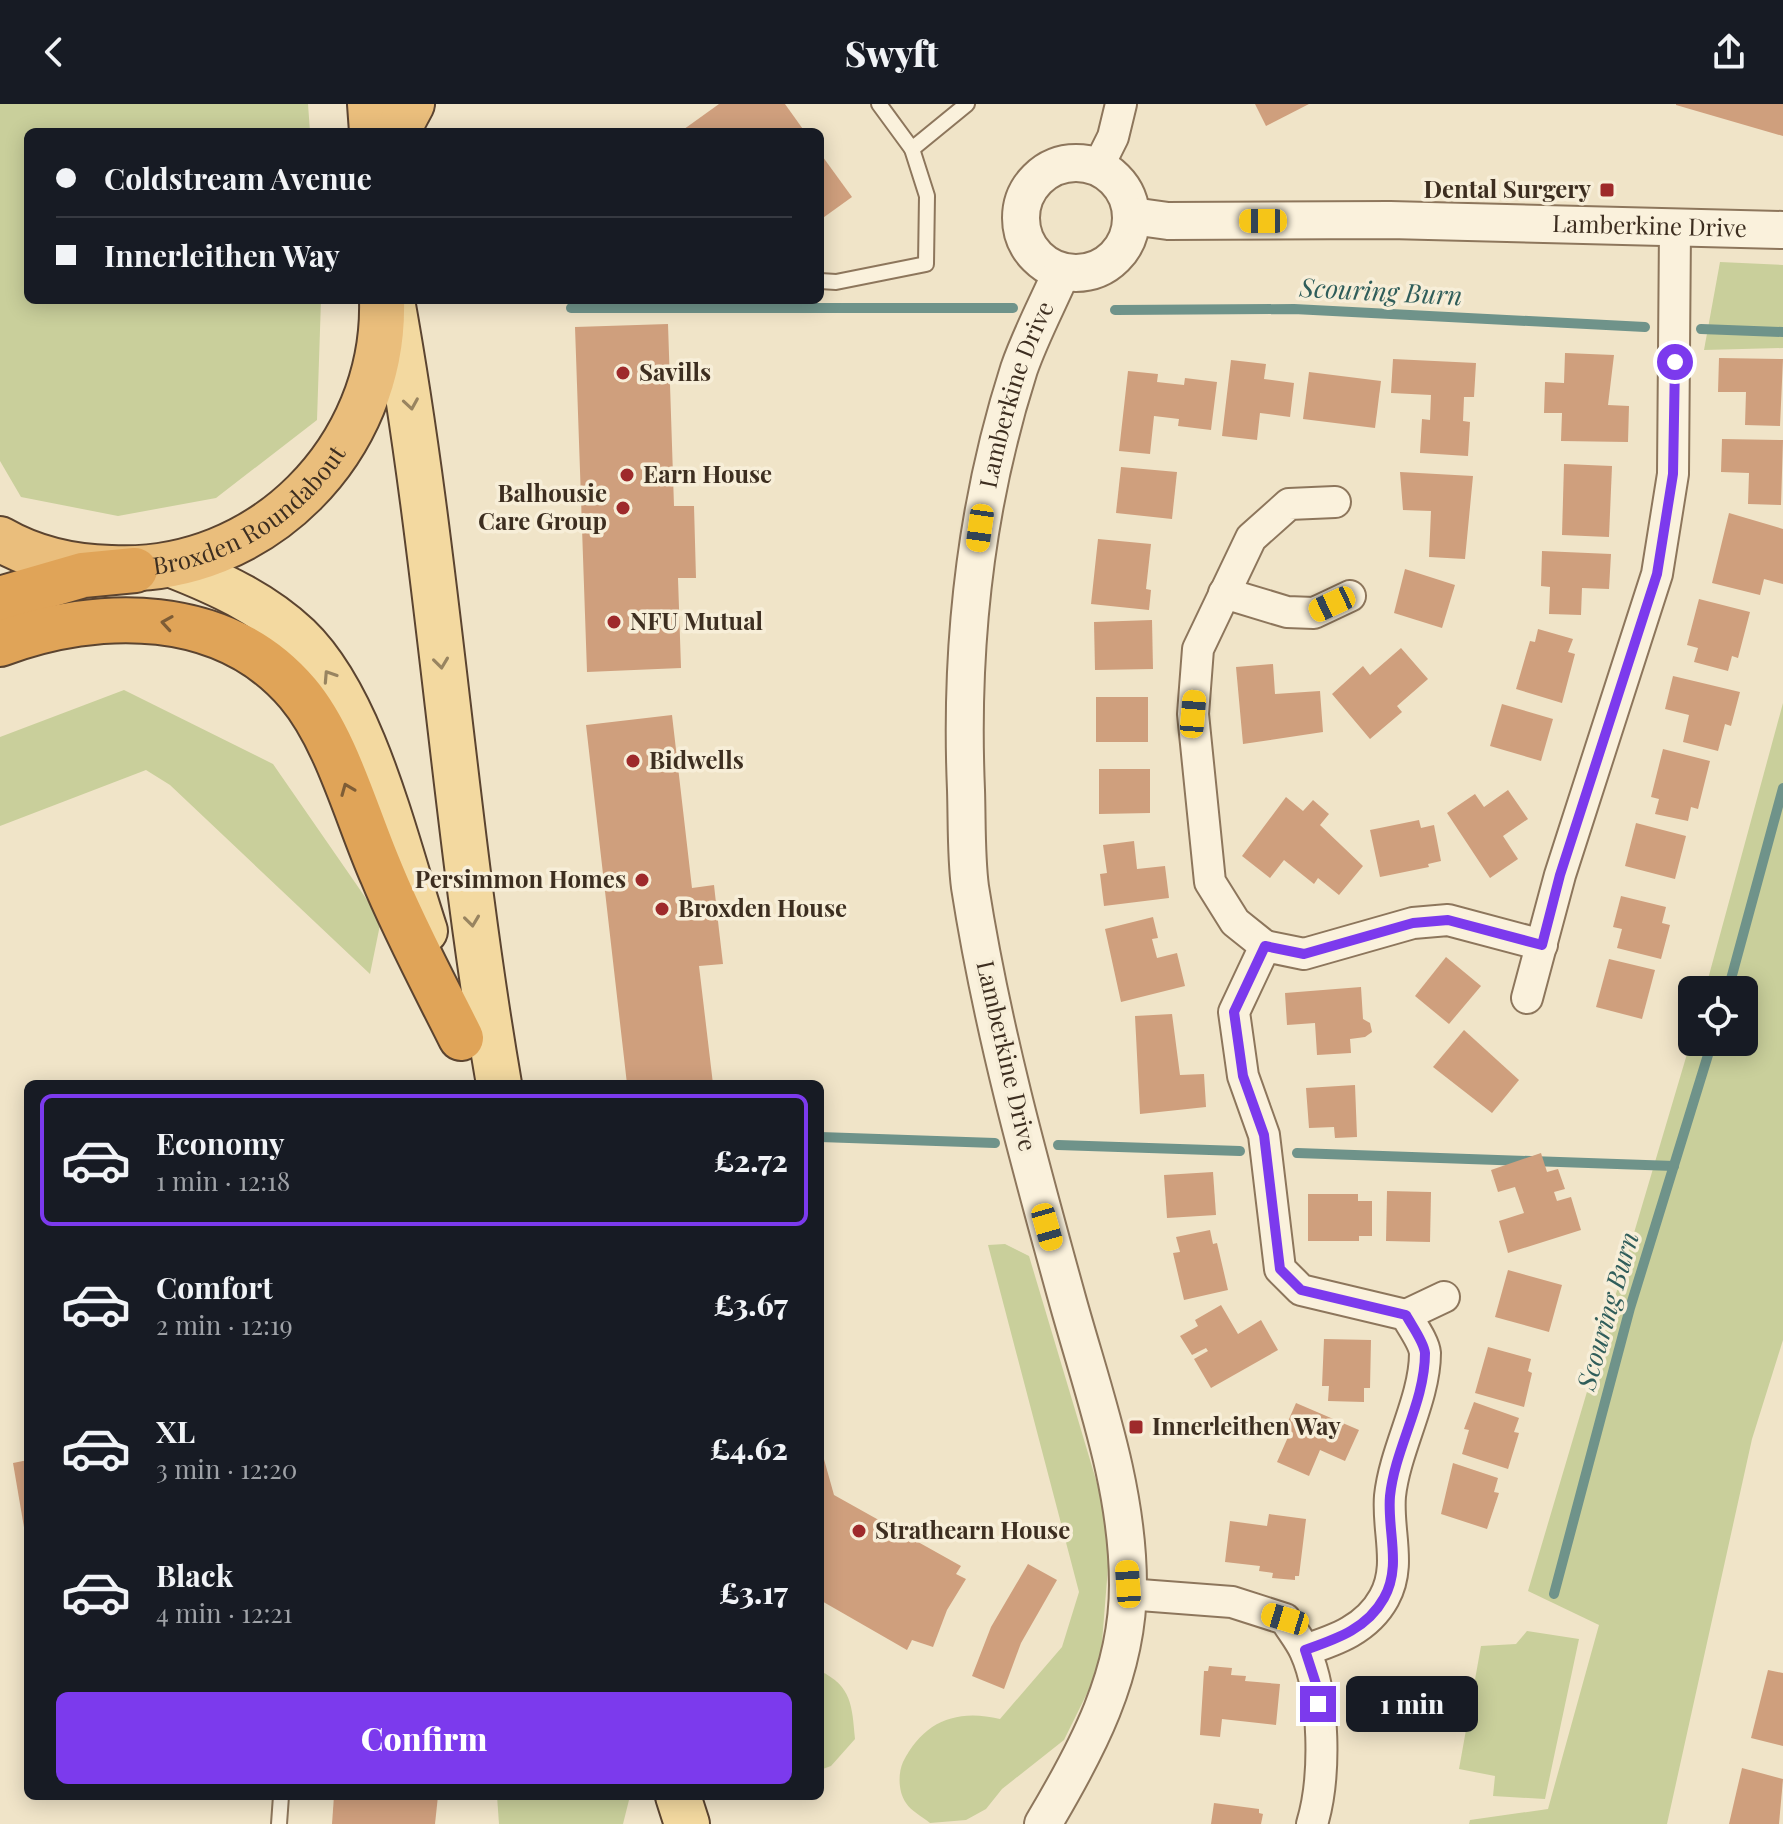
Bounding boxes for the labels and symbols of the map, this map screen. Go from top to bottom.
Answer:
place label: Dental Surgery [1423,172,1592,204]
marker: Dental Surgery [1598,181,1616,199]
street label: Lamberkine Drive [1552,206,1747,243]
car [1239,209,1287,233]
water label: Scouring Burn [1298,269,1463,312]
street label: Lamberkine Drive [970,295,1060,491]
route start [1657,344,1693,380]
place label: Savills [639,355,711,387]
marker: Savills [614,364,632,382]
one-way arrow [401,398,418,411]
street label: Broxden Roundabout [150,438,352,581]
place label: Earn House [643,457,772,489]
marker: Earn House [618,466,636,484]
place label: Balhousie Care Group [478,476,607,536]
marker: Balhousie Care Group [614,499,632,517]
car [965,503,995,553]
car [1305,583,1359,625]
place label: NFU Mutual [630,604,764,636]
marker: NFU Mutual [605,613,623,631]
one-way arrow [161,615,174,632]
one-way arrow [433,656,450,669]
one-way arrow [324,671,339,685]
car [1179,689,1207,739]
place label: Bidwells [649,743,744,775]
marker: Bidwells [624,752,642,770]
one-way arrow [340,783,356,797]
place label: Persimmon Homes [415,862,626,894]
marker: Persimmon Homes [633,871,651,889]
place label: Broxden House [678,891,847,923]
marker: Broxden House [653,900,671,918]
one-way arrow [463,915,480,928]
street label: Lamberkine Drive [970,957,1045,1154]
car [1029,1201,1065,1253]
water label: Scouring Burn [1567,1228,1646,1395]
place label: Innerleithen Way [1152,1409,1341,1441]
marker: Innerleithen Way [1127,1418,1145,1436]
place label: Strathearn House [875,1513,1070,1545]
marker: Strathearn House [850,1522,868,1540]
car [1114,1559,1142,1609]
car [1259,1601,1311,1637]
callout: 1 min [1346,1676,1478,1732]
route end [1300,1686,1336,1722]

